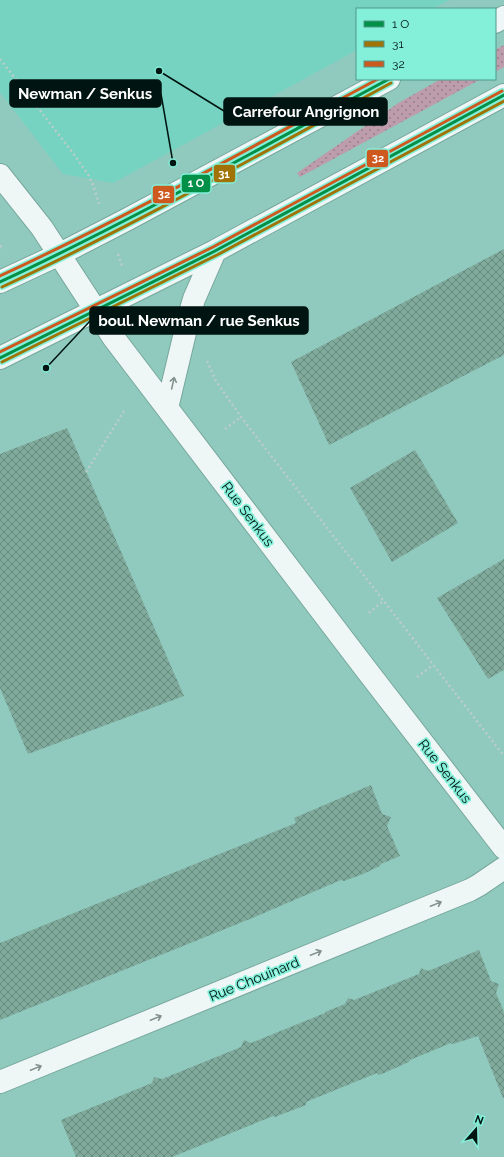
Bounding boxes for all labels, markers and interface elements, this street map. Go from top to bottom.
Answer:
legend [356,8,496,80]
text: 1 O [392,17,409,31]
text: 31 [392,37,404,51]
text: 32 [392,57,405,71]
callout: Newman / Senkus [10,80,161,107]
text: Newman / Senkus [18,85,152,103]
callout: Carrefour Angrignon [224,98,387,125]
text: Carrefour Angrignon [233,103,379,121]
line badge: 32 [366,149,389,168]
text: 32 [372,152,384,165]
line badge: 31 [213,164,236,183]
text: 31 [218,168,230,181]
line badge: 1 O [181,174,211,193]
text: 1 O [188,177,204,190]
line badge: 32 [152,185,175,204]
text: 32 [158,188,170,201]
callout: boul. Newman / rue Senkus [90,307,308,334]
text: boul. Newman / rue Senkus [98,312,300,330]
one-way arrow [170,376,178,389]
street label: Rue Senkus [219,479,278,550]
street label: Rue Senkus [415,736,475,806]
one-way arrow [429,900,441,907]
one-way arrow [309,949,321,957]
street label: Rue Chouinard [207,954,301,1004]
one-way arrow [150,1014,162,1022]
one-way arrow [30,1063,42,1071]
north arrow [456,1109,496,1149]
text: N [473,1113,485,1128]

